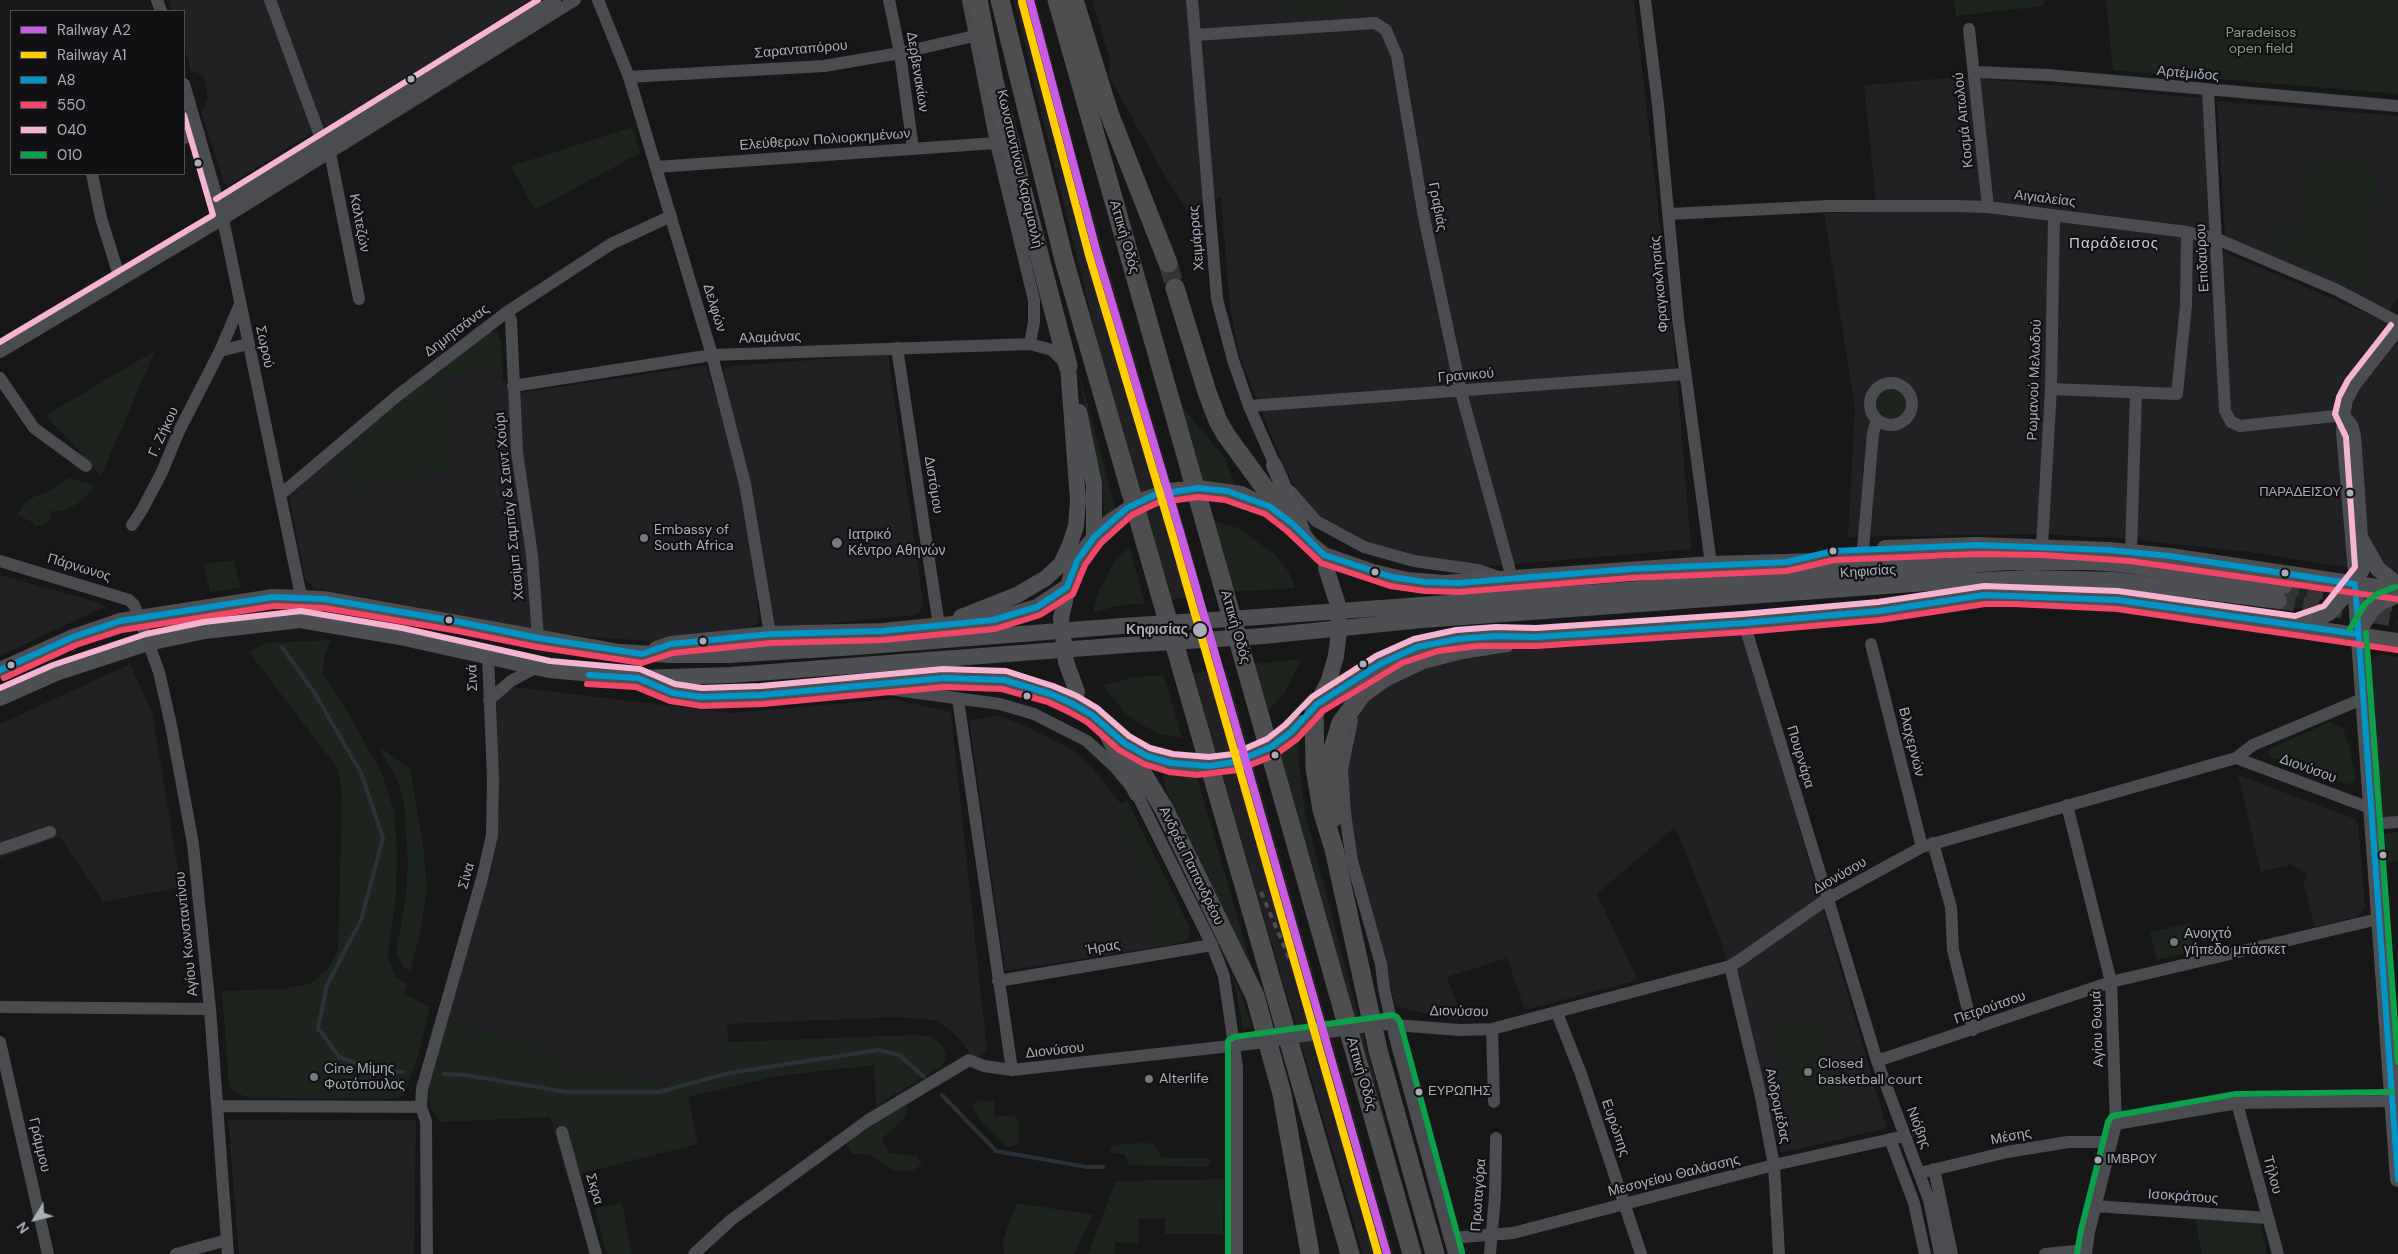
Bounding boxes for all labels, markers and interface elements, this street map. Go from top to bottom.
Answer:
legend [10,10,185,175]
text: Railway A2 [57,20,131,40]
park label: Paradeisos open field [2226,25,2296,58]
street label: Δερβενακίων [902,31,932,113]
street label: Σαρανταπόρου [754,38,848,62]
text: Railway A1 [57,45,126,65]
street label: Αρτέμιδος [2156,63,2220,85]
text: A8 [57,70,76,90]
street label: Κοσμά Αιτωλού [1951,71,1977,169]
unlabelled marker [406,74,416,84]
street label: Κωνσταντίνου Καραμανλή [993,88,1045,250]
text: 550 [57,95,86,115]
text: 040 [57,120,87,140]
street label: Ελεύθερων Πολιορκημένων [739,126,911,154]
text: 010 [57,145,82,165]
unlabelled marker [193,158,203,168]
street label: Γραβιάς [1424,181,1450,233]
street label: Αιγιαλείας [2013,187,2077,211]
street label: Καλτεζών [345,192,373,254]
street label: Αττική Οδός [1106,199,1142,275]
street label: Χειμάρρας [1186,205,1208,271]
street label: Επιδαύρου [2193,223,2213,293]
street label: Φραγκοκλησιάς [1647,235,1673,333]
district label: Παράδεισος [2068,235,2160,253]
street label: Δελφών [699,282,729,334]
street label: Δημητσάνας [421,301,493,361]
street label: Ρωμανού Μελωδού [2024,319,2046,441]
street label: Σωρού [251,324,277,370]
street label: Αλαμάνας [739,329,801,347]
street label: Γρανικού [1437,365,1495,387]
street label: Γ. Ζήκου [145,405,183,459]
street label: Χασίμπ Σαμπάγ & Σαιντ Χούρι [492,411,528,601]
street label: Διστόμου [920,455,946,515]
place label: ΠΑΡΑΔΕΙΣΟΥ [2259,485,2341,501]
marker: ΠΑΡΑΔΕΙΣΟΥ [2345,488,2355,498]
place label: Embassy of South Africa [654,522,734,554]
place label: Ιατρικό Κέντρο Αθηνών [848,527,945,560]
marker: Embassy of South Africa [638,532,650,544]
marker: Ιατρικό Κέντρο Αθηνών [830,536,844,550]
unlabelled marker [1828,546,1838,556]
street label: Πάρνωνος [45,550,113,586]
street label: Κηφισίας [1840,562,1896,582]
unlabelled marker [1370,567,1380,577]
unlabelled marker [2280,568,2290,578]
street label: Αττική Οδός [1217,589,1253,665]
unlabelled marker [444,615,454,625]
marker: Κηφισίας [1191,621,1209,639]
place label: Κηφισίας [1126,622,1188,638]
unlabelled marker [698,636,708,646]
unlabelled marker [1358,659,1368,669]
unlabelled marker [6,660,16,670]
street label: Σινά [464,664,482,692]
unlabelled marker [1022,691,1032,701]
street label: Βλαχερνών [1894,706,1928,778]
street label: Πουρνάρα [1783,724,1817,790]
unlabelled marker [1270,750,1280,760]
street label: Διονύσου [2277,751,2339,787]
street label: Ανδρέα Παπανδρέου [1155,804,1227,928]
unlabelled marker [2378,850,2388,860]
street label: Διονύσου [1810,854,1870,898]
street label: Σίνα [455,861,479,891]
street label: Αγίου Κωνσταντίνου [172,871,202,997]
place label: Ανοιχτό γήπεδο μπάσκετ [2184,926,2286,959]
marker: Ανοιχτό γήπεδο μπάσκετ [2168,936,2180,948]
street label: Ήρας [1085,937,1121,959]
street label: Πετρούτσου [1952,988,2028,1028]
street label: Αγίου Θωμά [2088,991,2108,1067]
street label: Διονύσου [1429,1003,1489,1021]
street label: Αττική Οδός [1343,1036,1379,1112]
street label: Διονύσου [1025,1040,1085,1062]
place label: Closed basketball court [1818,1056,1923,1088]
place label: Cine Μίμης Φωτόπουλος [324,1061,405,1094]
marker: Closed basketball court [1802,1066,1814,1078]
street label: Ανδρομέδας [1761,1067,1793,1145]
marker: Cine Μίμης Φωτόπουλος [308,1071,320,1083]
place label: Alterlife [1159,1071,1209,1087]
marker: Alterlife [1143,1073,1155,1085]
place label: ΕΥΡΩΠΗΣ [1428,1084,1491,1100]
marker: ΕΥΡΩΠΗΣ [1414,1087,1424,1097]
street label: Ευρώπης [1597,1097,1633,1159]
street label: Νιόβης [1902,1105,1934,1151]
street label: Γράμμου [25,1116,53,1174]
street label: Μέσης [1989,1125,2033,1149]
street label: Μεσογείου Θαλάσσης [1606,1151,1742,1201]
place label: ΙΜΒΡΟΥ [2107,1152,2157,1168]
street label: Τήλου [2259,1154,2285,1196]
marker: ΙΜΒΡΟΥ [2093,1155,2103,1165]
street label: Πρωταγόρα [1468,1158,1490,1232]
street label: Σκρα [582,1171,606,1207]
street label: Ισοκράτους [2147,1186,2219,1208]
north arrow [10,1194,60,1244]
text: N [13,1218,33,1237]

